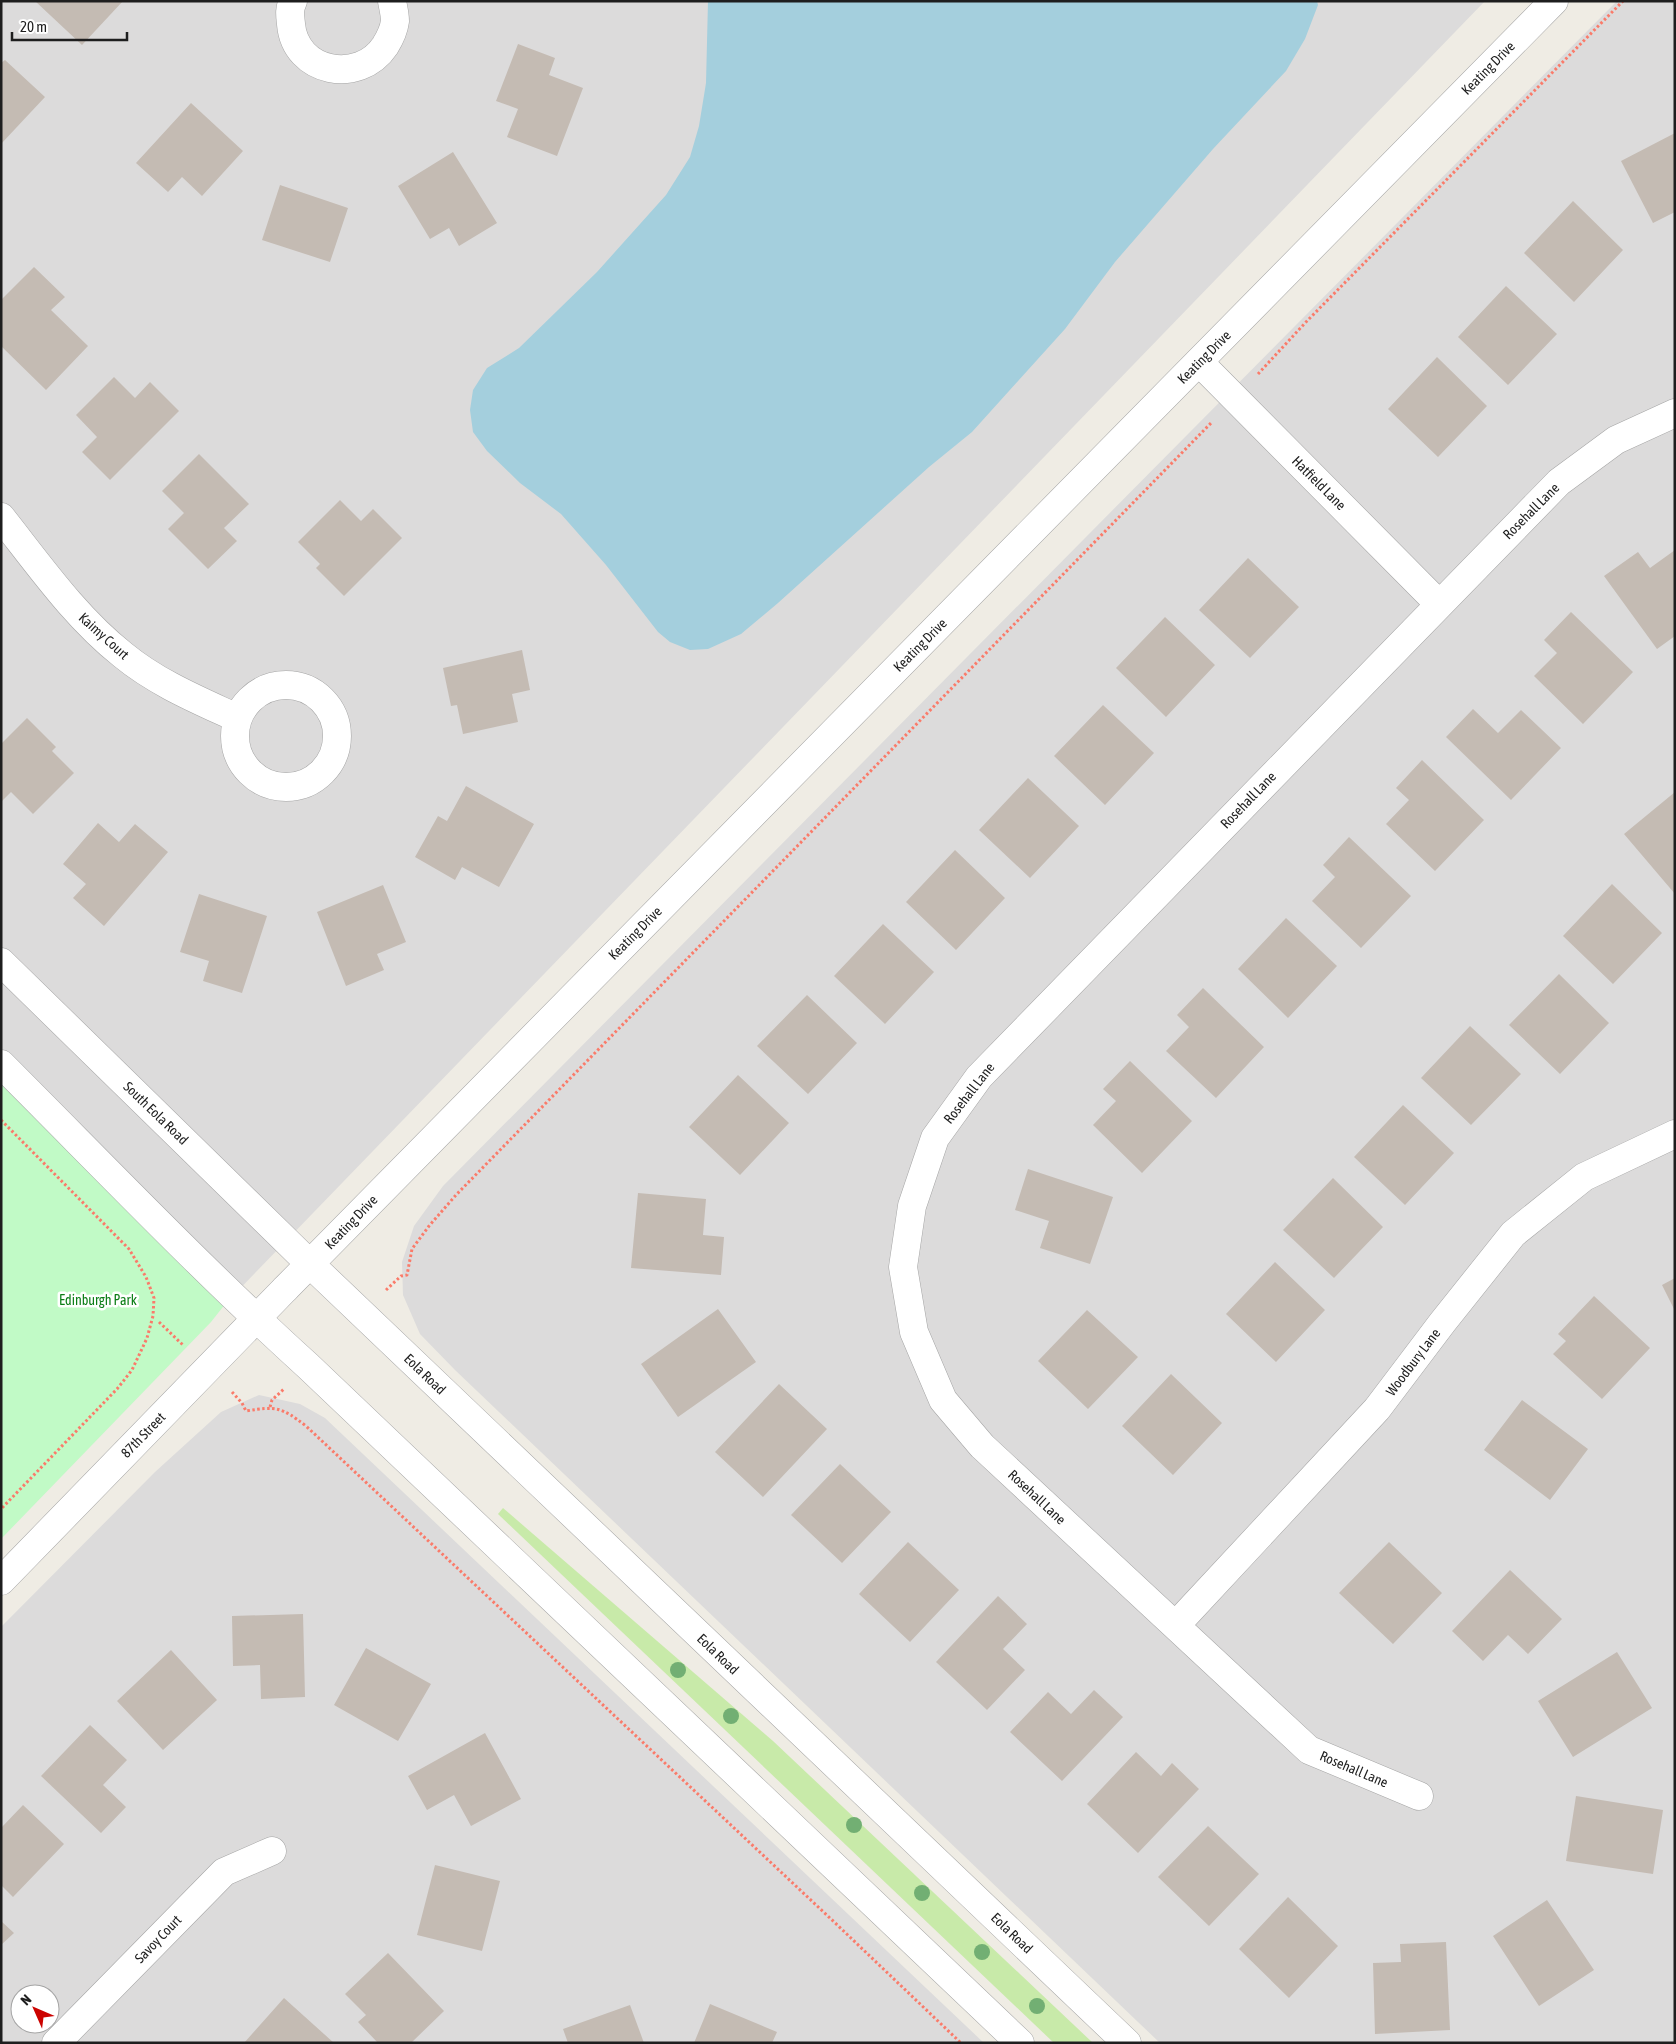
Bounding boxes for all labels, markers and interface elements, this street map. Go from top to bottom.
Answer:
scale bar [12,10,128,42]
text: 20 m [20,18,47,35]
street label: Keating Drive [1458,38,1518,98]
street label: Keating Drive [1174,327,1234,387]
street label: Hatfield Lane [1289,453,1349,513]
street label: Rosehall Lane [1500,480,1562,542]
street label: Kaimy Court [76,609,132,663]
street label: Keating Drive [890,615,950,675]
street label: Rosehall Lane [1217,768,1279,832]
street label: Keating Drive [605,903,665,963]
street label: Rosehall Lane [940,1059,998,1127]
street label: South Eola Road [120,1078,192,1148]
street label: Keating Drive [321,1192,381,1252]
park label: Edinburgh Park [59,1292,137,1308]
street label: Woodbury Lane [1383,1325,1443,1399]
street label: Eola Road [401,1350,449,1398]
street label: 87th Street [118,1409,168,1461]
street label: Rosehall Lane [1005,1466,1069,1528]
street label: Eola Road [694,1630,742,1678]
street label: Rosehall Lane [1317,1747,1391,1791]
street label: Eola Road [988,1909,1036,1957]
street label: Savoy Court [131,1912,185,1966]
north arrow [10,1984,60,2034]
text: N [17,1991,34,2008]

